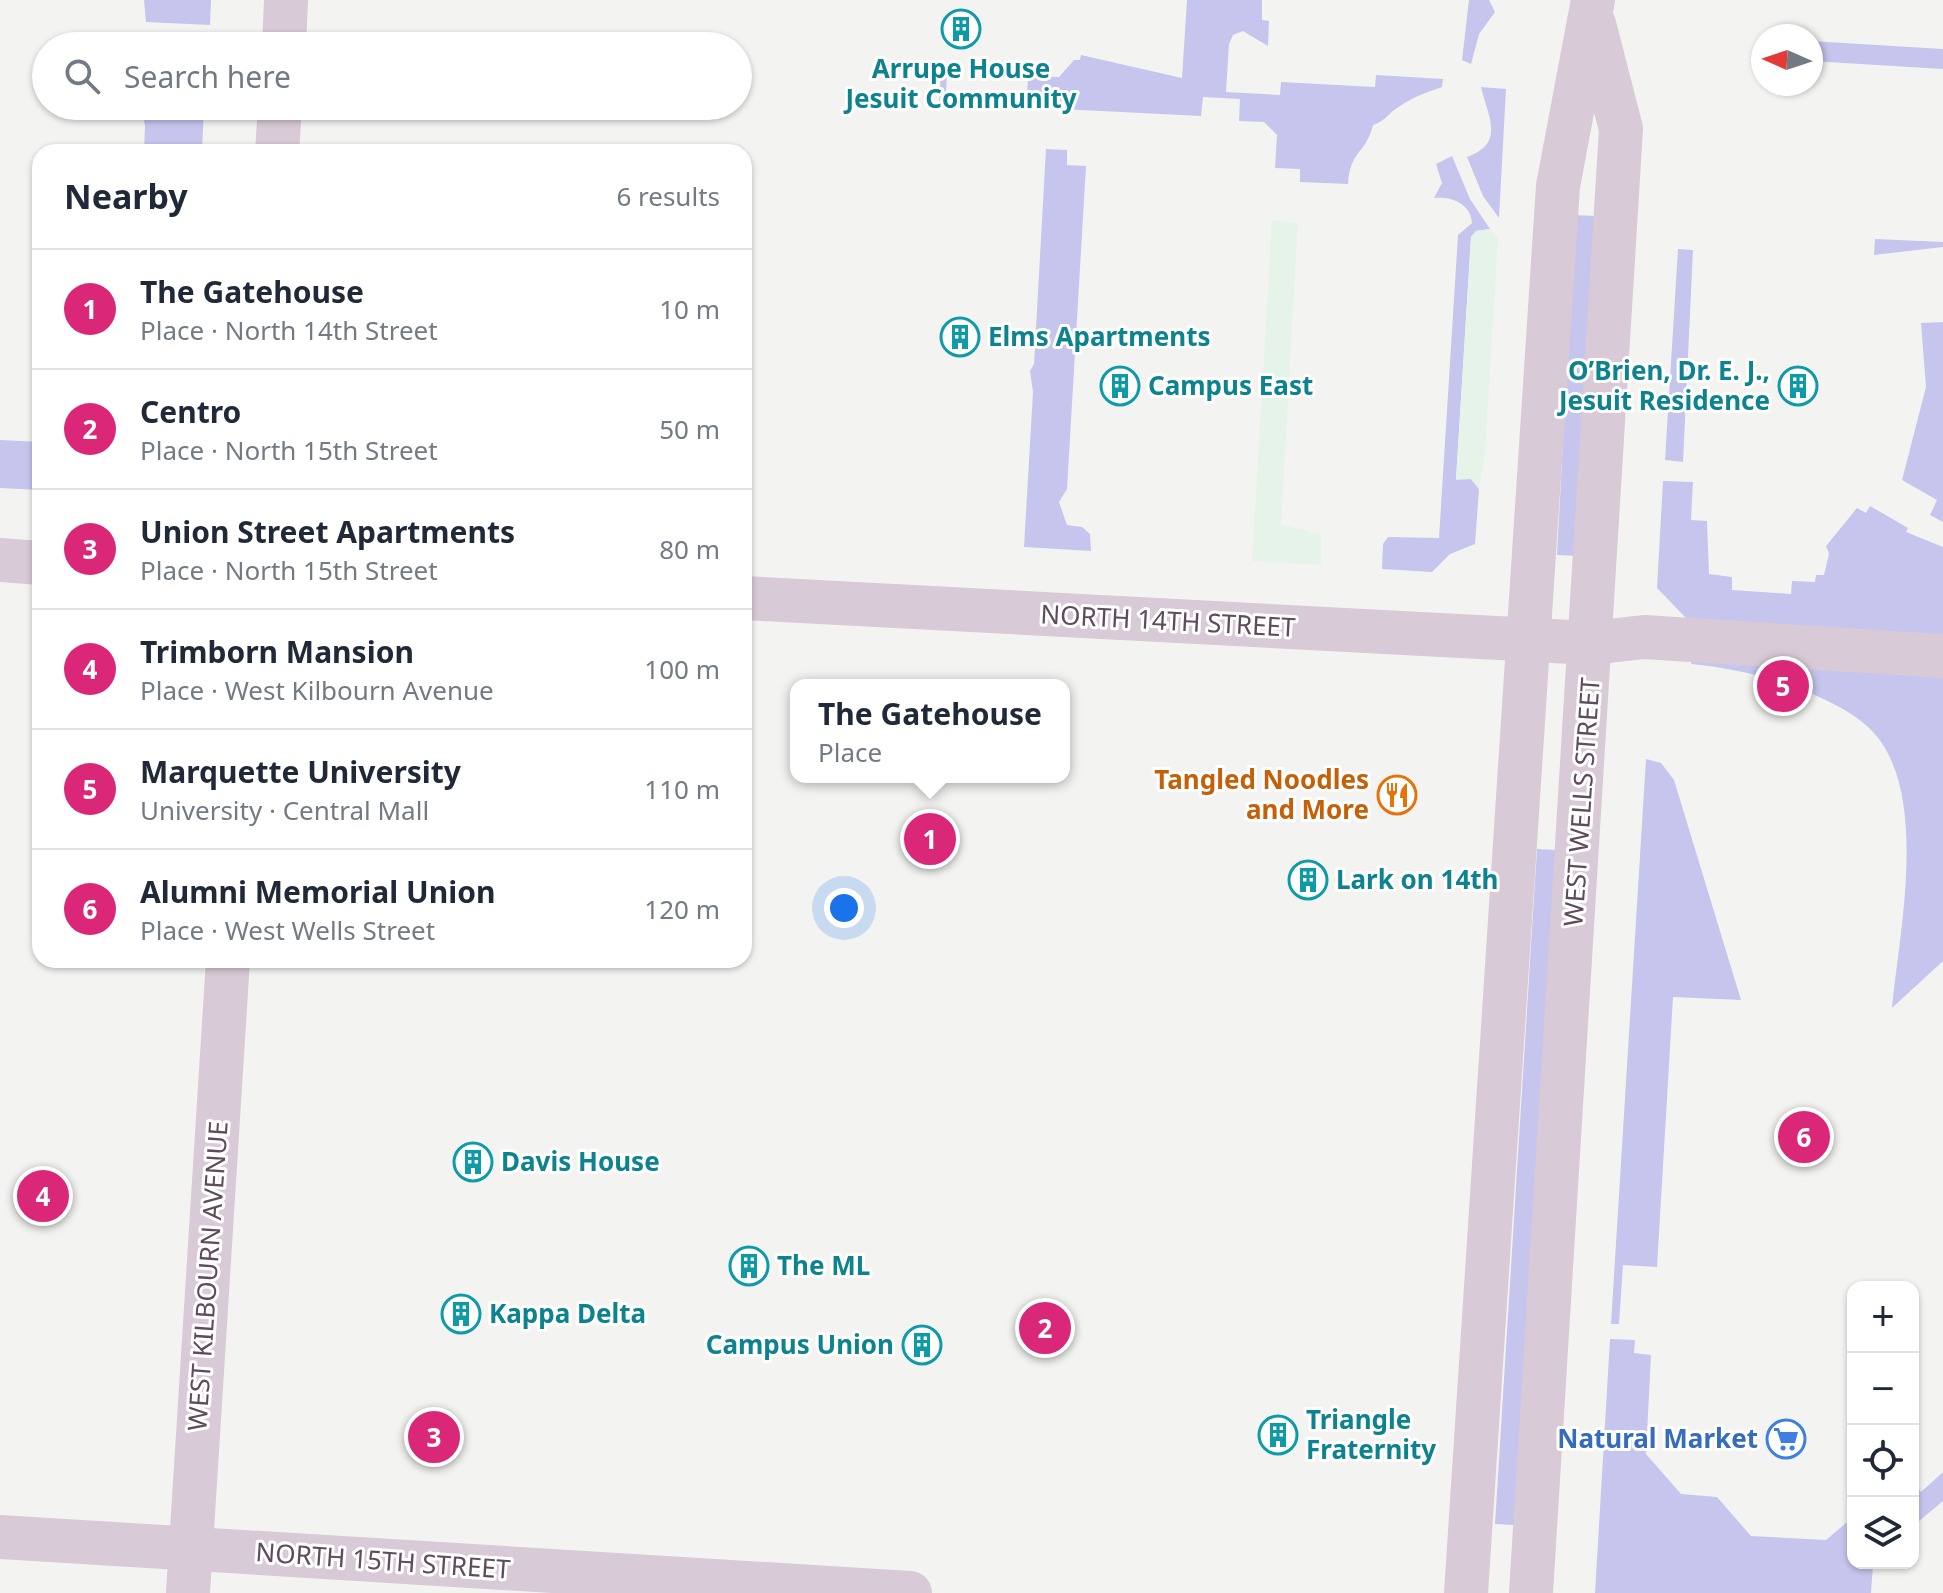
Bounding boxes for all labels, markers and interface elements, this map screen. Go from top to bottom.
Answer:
building icon: Arrupe House Jesuit Community [940,8,982,50]
north arrow [1751,24,1823,96]
search box [32,32,752,120]
place label: Arrupe House Jesuit Community [843,50,1077,116]
icon: search [60,54,104,98]
text: Search here [124,56,291,97]
text: Nearby [64,173,188,219]
text: 6 results [616,178,720,214]
text: The Gatehouse [140,271,364,312]
text: 1 [83,291,97,327]
text: 10 m [659,291,720,327]
text: Place · North 14th Street [140,312,438,348]
building icon: Elms Apartments [939,316,981,358]
place label: Elms Apartments [988,318,1210,354]
place label: O’Brien, Dr. E. J., Jesuit Residence [1557,352,1770,418]
building icon: Campus East [1099,365,1141,407]
building icon: O’Brien, Dr. E. J., Jesuit Residence [1777,365,1819,407]
place label: Campus East [1148,367,1313,403]
text: Centro [140,391,241,432]
text: 2 [83,411,97,447]
text: 50 m [659,411,720,447]
text: Place · North 15th Street [140,432,438,468]
text: Union Street Apartments [140,511,515,552]
text: 3 [83,531,97,567]
text: 80 m [659,531,720,567]
text: Place · North 15th Street [140,552,438,588]
street label: NORTH 14TH STREET [1040,595,1297,645]
text: Trimborn Mansion [140,631,414,672]
text: 4 [83,651,97,687]
text: 100 m [644,651,720,687]
pin: 5 [1757,656,1809,716]
text: Place · West Kilbourn Avenue [140,672,494,708]
street label: WEST WELLS STREET [1554,676,1608,928]
popup [790,679,1070,783]
text: The Gatehouse [818,693,1042,734]
text: Place [818,734,882,770]
text: Marquette University [140,751,461,792]
place label: Tangled Noodles and More [1154,761,1369,827]
text: 5 [83,771,97,807]
text: 110 m [644,771,720,807]
restaurant icon: Tangled Noodles and More [1376,774,1418,816]
text: University · Central Mall [140,792,429,828]
pin: 1 [904,809,956,869]
building icon: Lark on 14th [1287,859,1329,901]
place label: Lark on 14th [1336,861,1498,897]
text: Alumni Memorial Union [140,871,495,912]
your location [824,888,864,928]
text: 6 [83,891,97,927]
text: 120 m [644,891,720,927]
text: Place · West Wells Street [140,912,435,948]
pin: 6 [1778,1107,1830,1167]
street label: WEST KILBOURN AVENUE [178,1120,236,1432]
building icon: Davis House [452,1141,494,1183]
place label: Davis House [501,1143,660,1179]
pin: 4 [17,1166,69,1226]
building icon: The ML [728,1245,770,1287]
place label: The ML [777,1247,870,1283]
map controls [1847,1281,1919,1569]
button: + [1847,1281,1919,1353]
building icon: Kappa Delta [440,1293,482,1335]
place label: Kappa Delta [489,1295,646,1331]
pin: 2 [1019,1298,1071,1358]
building icon: Campus Union [901,1324,943,1366]
place label: Campus Union [706,1326,894,1362]
button: − [1847,1353,1919,1425]
place label: Triangle Fraternity [1306,1401,1436,1467]
pin: 3 [408,1407,460,1467]
building icon: Triangle Fraternity [1257,1414,1299,1456]
supermarket icon: Natural Market [1765,1418,1807,1460]
place label: Natural Market [1557,1420,1758,1456]
button: locate [1847,1425,1919,1497]
button: layers [1847,1497,1919,1569]
street label: NORTH 15TH STREET [255,1533,512,1587]

